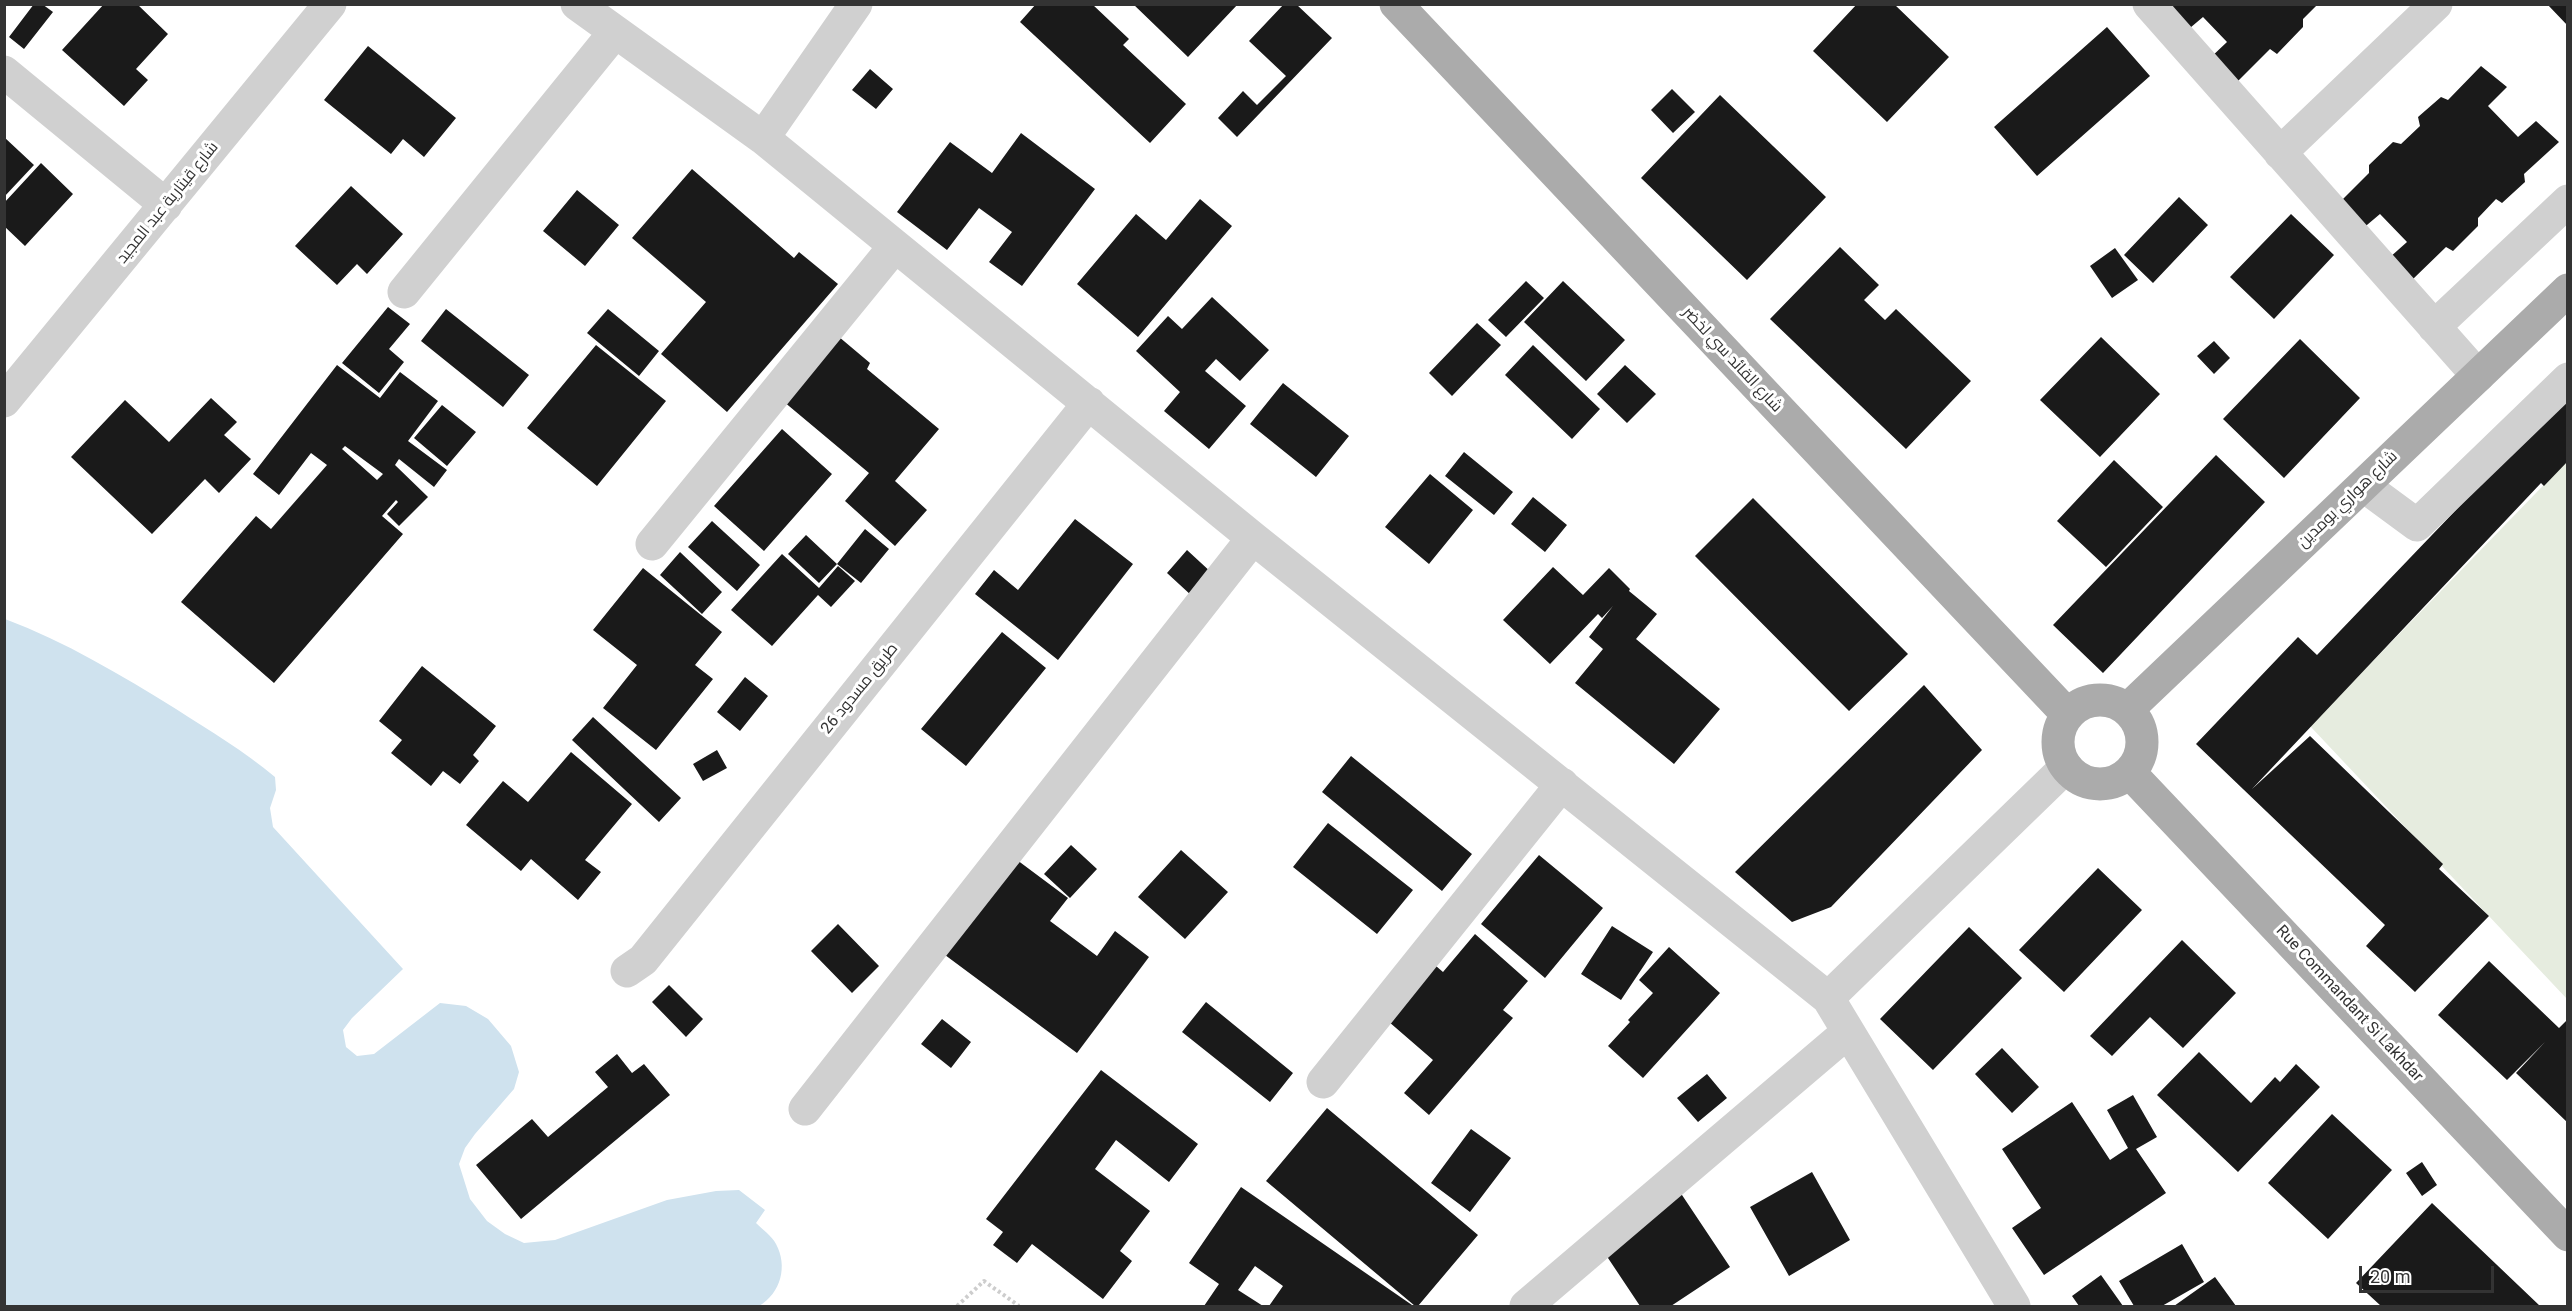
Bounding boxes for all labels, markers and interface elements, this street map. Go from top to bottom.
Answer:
street label: شارع قيتارية عبد المجيد [113,138,223,268]
street label: شارع القائد سي لخضر [1678,303,1786,417]
street label: شارع هواري بومدين [2294,447,2402,553]
street label: طريق مسدود 26 [817,640,903,738]
street label: Rue Commandant Si Lakhdar [2271,922,2427,1086]
scale bar [2362,1254,2497,1292]
text: 20 m [2370,1266,2410,1287]

